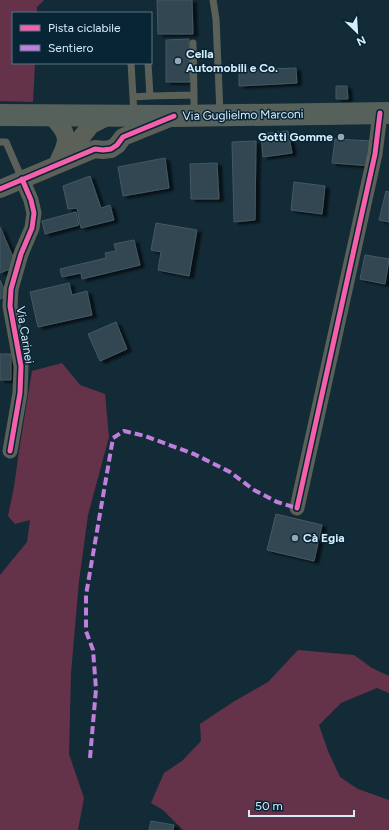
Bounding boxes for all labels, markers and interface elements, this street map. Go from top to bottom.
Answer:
legend [12,12,152,64]
north arrow [337,12,377,52]
text: Pista ciclabile [48,21,121,35]
text: N [354,33,368,48]
text: Sentiero [48,41,94,55]
place label: Cella Automobili e Co. [186,47,278,75]
marker: Cella Automobili e Co. [173,56,183,66]
street label: Via Guglielmo Marconi [182,107,304,123]
place label: Gotti Gomme [258,130,333,144]
marker: Gotti Gomme [336,132,346,142]
street label: Via Carinei [14,305,36,365]
place label: Cà Egia [303,531,345,545]
marker: Cà Egia [290,533,300,543]
scale bar [249,792,354,818]
text: 50 m [255,799,283,813]

